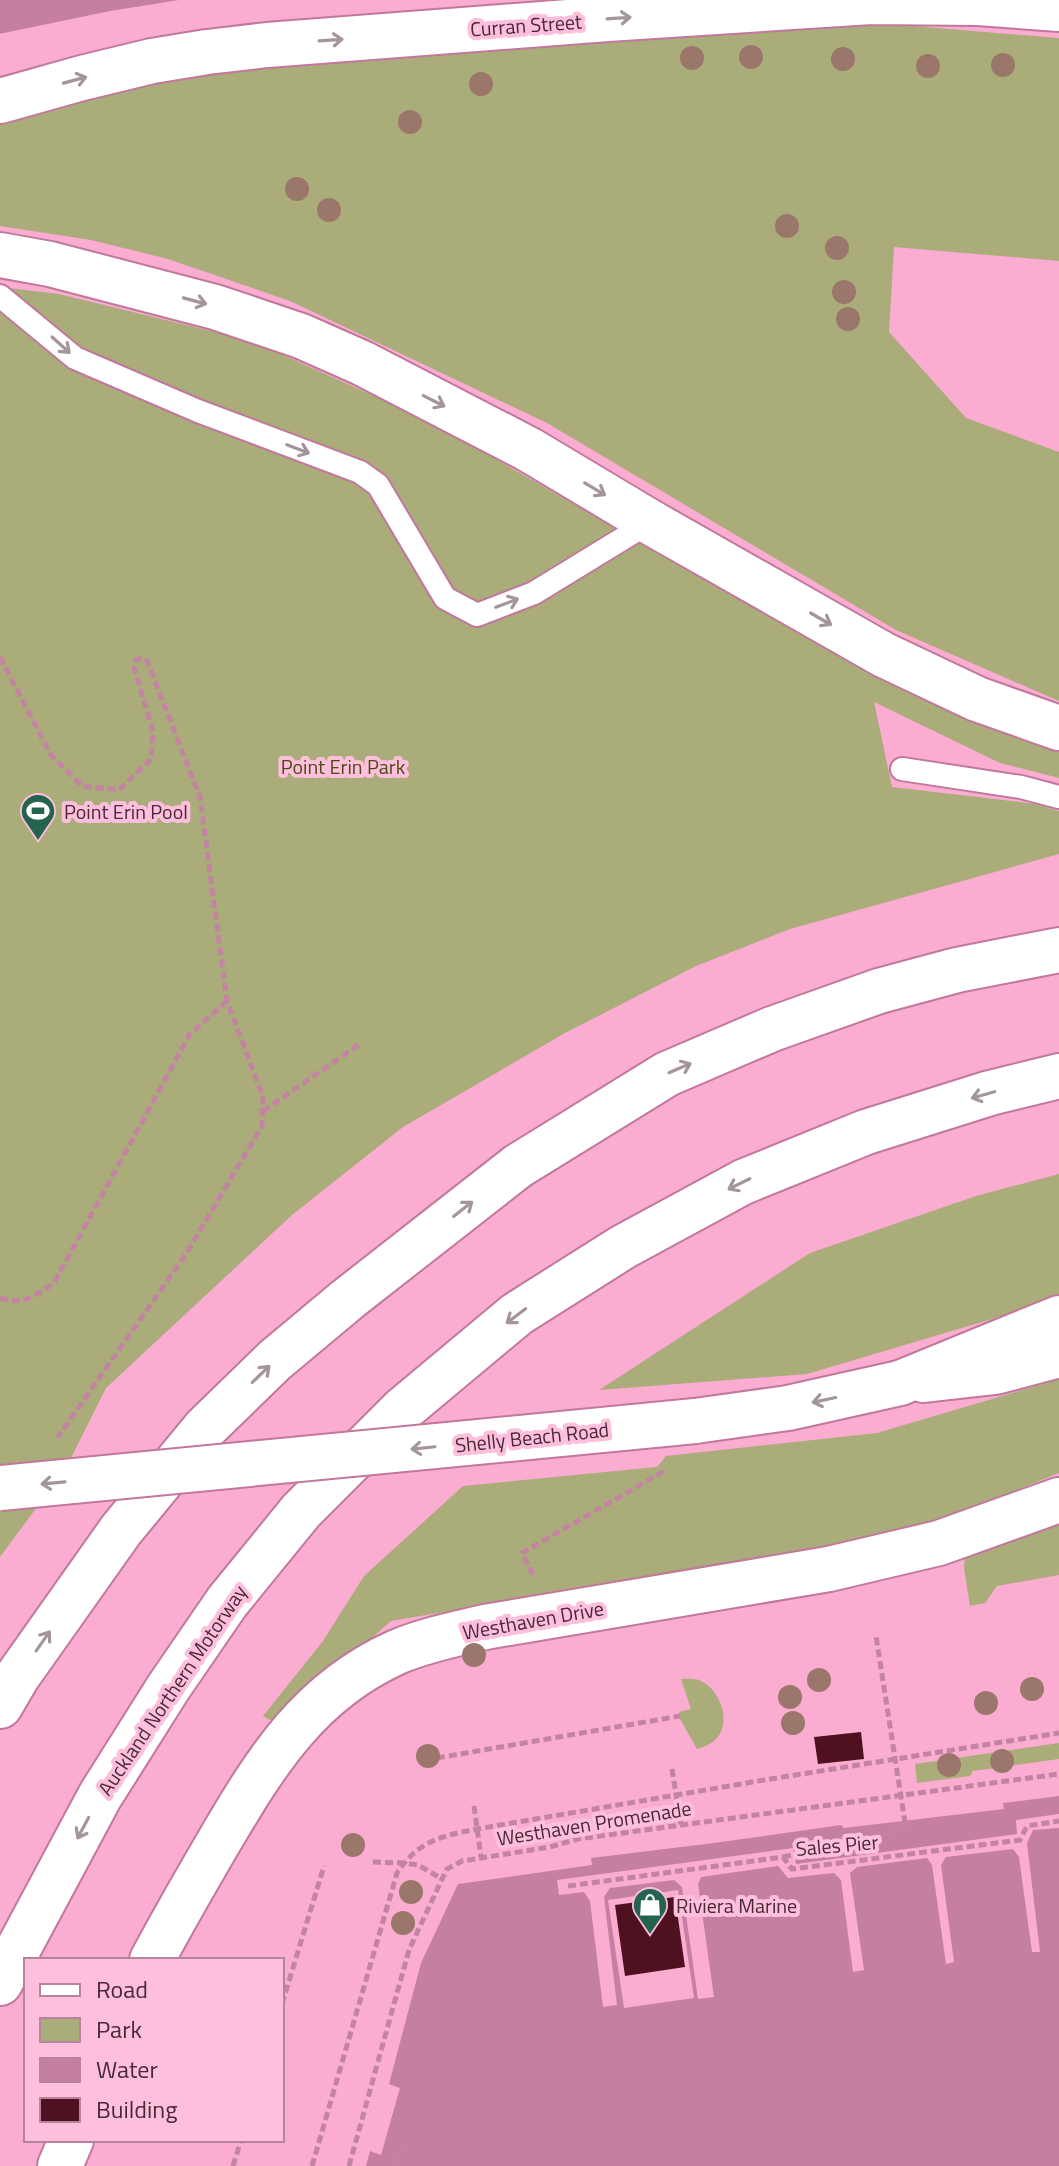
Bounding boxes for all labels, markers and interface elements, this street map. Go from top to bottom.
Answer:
street label: Curran Street [469,6,583,44]
one-way arrow [605,10,632,25]
one-way arrow [317,32,344,47]
one-way arrow [62,72,88,87]
one-way arrow [181,295,207,310]
one-way arrow [50,336,70,354]
one-way arrow [422,393,446,409]
one-way arrow [285,443,310,457]
one-way arrow [583,482,606,498]
one-way arrow [494,595,519,609]
one-way arrow [809,611,832,627]
park label: Point Erin Park [281,751,406,782]
sports icon: Point Erin Pool [19,792,57,842]
place label: Point Erin Pool [64,796,188,827]
one-way arrow [667,1060,692,1075]
one-way arrow [971,1088,997,1103]
one-way arrow [728,1177,752,1192]
one-way arrow [452,1201,473,1218]
one-way arrow [506,1308,527,1325]
one-way arrow [251,1364,271,1383]
one-way arrow [812,1393,838,1408]
street label: Shelly Beach Road [454,1414,610,1460]
one-way arrow [410,1440,437,1455]
one-way arrow [40,1476,67,1491]
street label: Auckland Northern Motorway [90,1578,254,1802]
street label: Westhaven Drive [460,1592,606,1648]
one-way arrow [34,1631,51,1652]
street label: Westhaven Promenade [495,1792,693,1854]
one-way arrow [75,1816,90,1840]
street label: Sales Pier [795,1826,880,1864]
shop icon: Riviera Marine [631,1886,669,1936]
place label: Riviera Marine [676,1890,797,1921]
legend [24,1958,284,2142]
text: Road [96,1971,148,2007]
text: Park [96,2011,142,2047]
text: Water [96,2051,158,2087]
text: Building [96,2091,178,2127]

